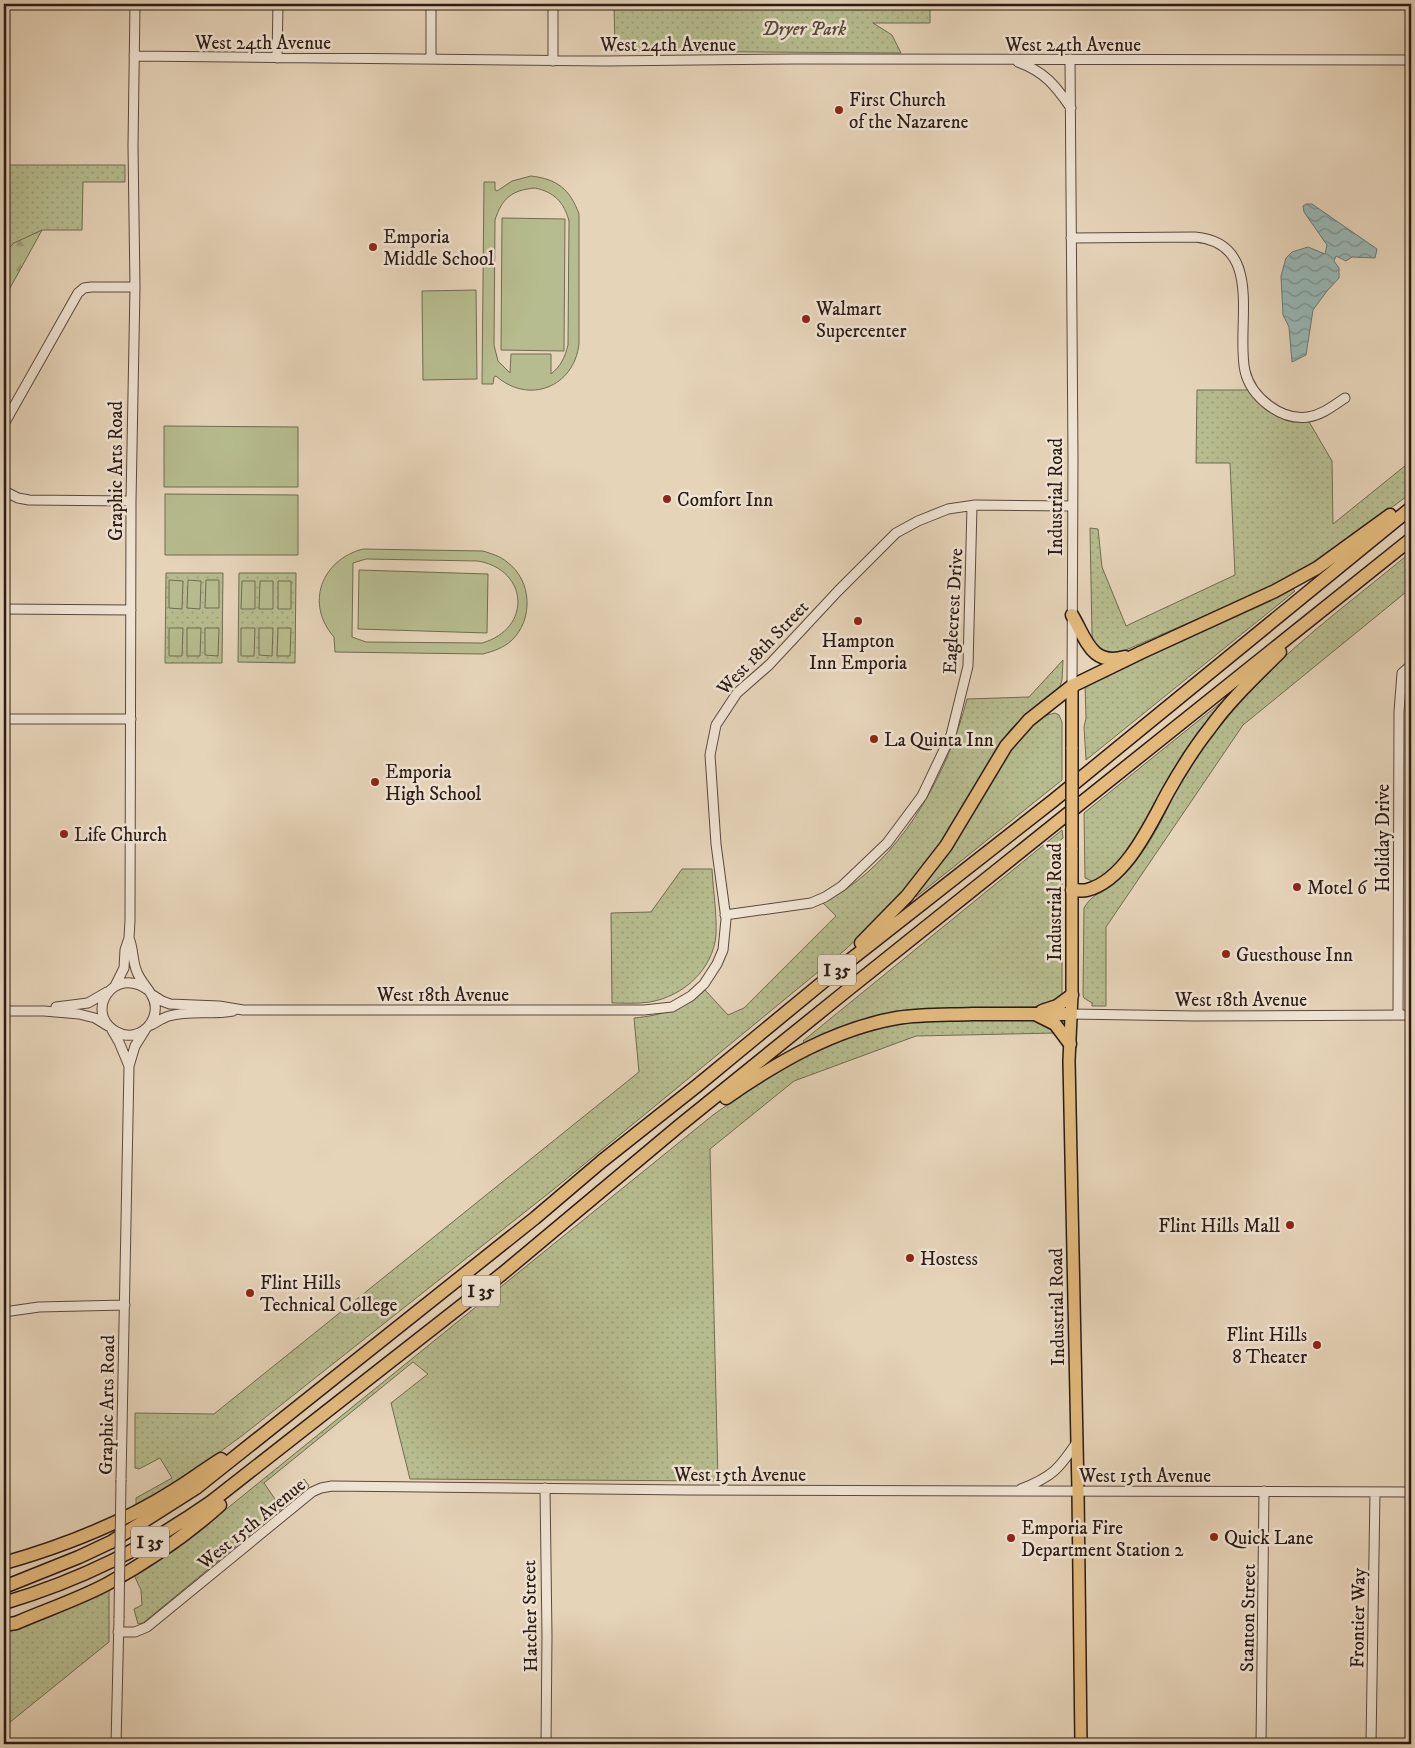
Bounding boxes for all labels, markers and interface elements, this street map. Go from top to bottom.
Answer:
park label: Dryer Park [762,18,846,41]
street label: West 24th Avenue [194,32,331,55]
street label: West 24th Avenue [599,34,736,57]
street label: West 24th Avenue [1004,34,1141,57]
place label: First Church of the Nazarene [849,89,969,134]
marker: First Church of the Nazarene [833,104,845,116]
place label: Emporia Middle School [383,226,494,271]
marker: Emporia Middle School [367,241,379,253]
place label: Walmart Supercenter [815,298,906,343]
marker: Walmart Supercenter [800,313,812,325]
street label: Graphic Arts Road [105,400,128,541]
street label: Industrial Road [1045,438,1068,556]
place label: Comfort Inn [677,489,773,512]
marker: Comfort Inn [661,493,673,505]
street label: Eaglecrest Drive [939,547,968,675]
street label: West 18th Street [712,596,814,701]
marker: Hampton Inn Emporia [852,615,864,627]
place label: Hampton Inn Emporia [809,630,907,675]
place label: La Quinta Inn [884,729,994,752]
marker: La Quinta Inn [868,733,880,745]
place label: Emporia High School [385,761,482,806]
marker: Emporia High School [369,776,381,788]
street label: Holiday Drive [1372,784,1395,892]
place label: Life Church [74,824,167,847]
marker: Life Church [58,828,70,840]
street label: Industrial Road [1044,843,1067,961]
place label: Motel 6 [1307,877,1368,900]
marker: Motel 6 [1291,881,1303,893]
place label: Guesthouse Inn [1236,944,1353,967]
marker: Guesthouse Inn [1220,948,1232,960]
road number: I 35 [818,954,856,986]
street label: West 18th Avenue [376,984,509,1007]
street label: West 18th Avenue [1174,989,1307,1012]
place label: Flint Hills Mall [1158,1215,1280,1238]
marker: Flint Hills Mall [1284,1219,1296,1231]
street label: Industrial Road [1045,1247,1070,1366]
place label: Hostess [920,1248,978,1271]
marker: Hostess [904,1252,916,1264]
place label: Flint Hills Technical College [260,1272,398,1317]
road number: I 35 [462,1276,500,1306]
marker: Flint Hills Technical College [244,1287,256,1299]
place label: Flint Hills 8 Theater [1226,1324,1307,1369]
street label: Graphic Arts Road [95,1334,120,1475]
marker: Flint Hills 8 Theater [1311,1339,1323,1351]
street label: West 15th Avenue [673,1464,806,1487]
street label: West 15th Avenue [1078,1465,1211,1488]
street label: West 15th Avenue [193,1474,311,1575]
place label: Emporia Fire Department Station 2 [1021,1517,1184,1562]
road number: I 35 [131,1526,169,1558]
place label: Quick Lane [1224,1527,1313,1550]
marker: Quick Lane [1208,1531,1220,1543]
marker: Emporia Fire Department Station 2 [1005,1532,1017,1544]
street label: Hatcher Street [518,1560,543,1672]
street label: Stanton Street [1236,1564,1261,1672]
street label: Frontier Way [1346,1567,1371,1668]

